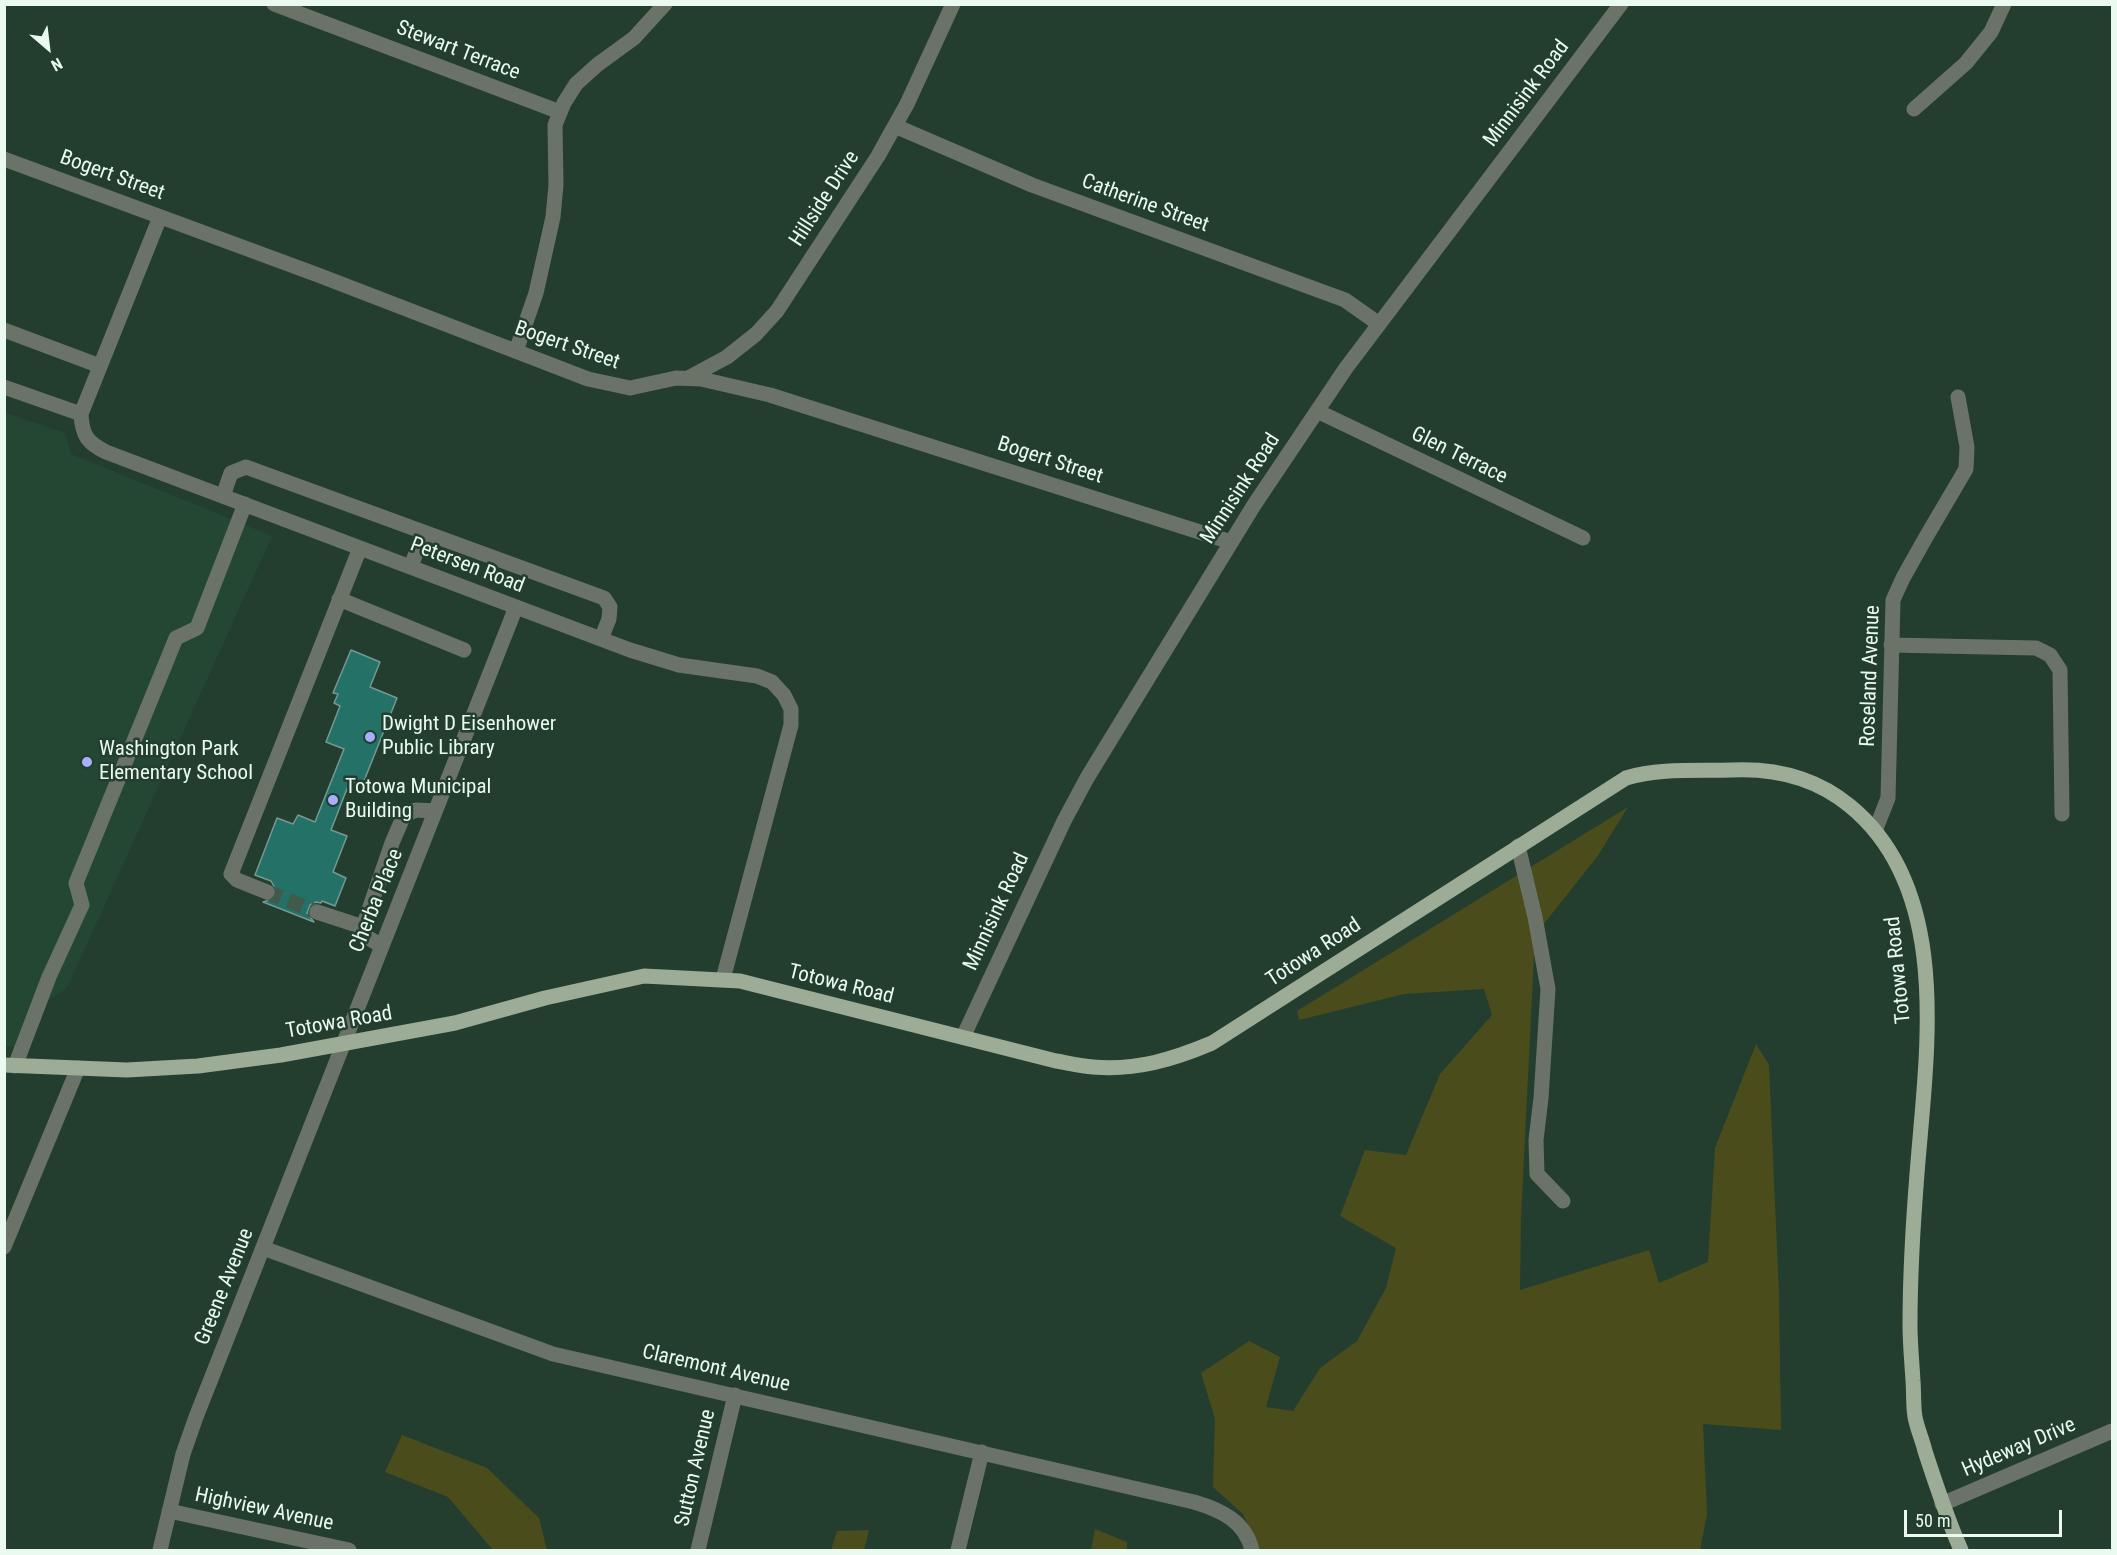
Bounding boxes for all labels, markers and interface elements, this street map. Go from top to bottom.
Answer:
street label: Stewart Terrace [393,16,523,86]
north arrow [18,18,78,78]
street label: Minnisink Road [1479,36,1575,152]
text: N [48,54,65,75]
street label: Bogert Street [56,145,168,207]
street label: Hillside Drive [785,146,865,252]
street label: Catherine Street [1078,169,1212,239]
street label: Bogert Street [511,316,623,376]
street label: Glen Terrace [1407,422,1511,490]
street label: Minnisink Road [1196,429,1286,549]
street label: Bogert Street [994,432,1106,490]
street label: Petersen Road [406,533,528,599]
street label: Roseland Avenue [1856,605,1886,747]
place label: Dwight D Eisenhower Public Library [382,712,556,762]
marker: Dwight D Eisenhower Public Library [363,730,377,744]
place label: Washington Park Elementary School [99,737,253,787]
marker: Washington Park Elementary School [80,755,94,769]
place label: Totowa Municipal Building [345,775,491,825]
marker: Totowa Municipal Building [326,793,340,807]
street label: Cherba Place [345,845,409,957]
street label: Minnisink Road [959,849,1035,975]
street label: Totowa Road [1262,913,1366,993]
street label: Totowa Road [1881,915,1917,1025]
street label: Totowa Road [786,960,896,1010]
street label: Totowa Road [284,1001,394,1045]
street label: Greene Avenue [190,1225,260,1349]
street label: Claremont Avenue [640,1340,792,1398]
street label: Sutton Avenue [670,1407,722,1529]
street label: Hydeway Drive [1958,1413,2080,1483]
street label: Highview Avenue [192,1483,336,1537]
scale bar [1907,1498,2064,1536]
text: 50 m [1915,1510,1950,1531]

